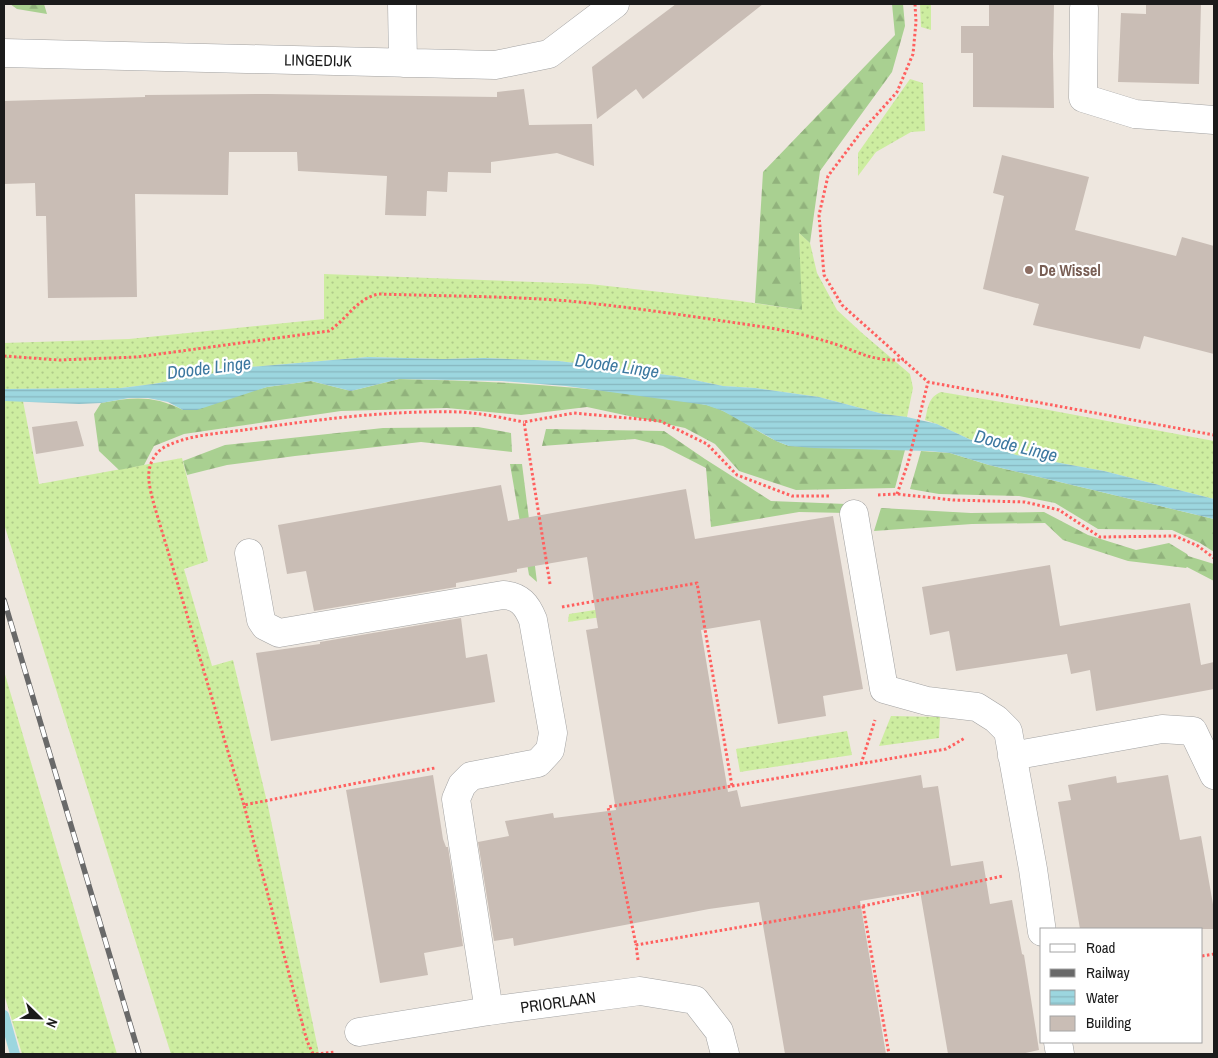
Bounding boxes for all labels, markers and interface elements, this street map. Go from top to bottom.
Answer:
street label: LINGEDIJK [284,48,352,72]
place label: De Wissel [1039,259,1101,281]
marker: De Wissel [1023,264,1035,276]
water label: Doode Linge [573,347,661,384]
water label: Doode Linge [165,350,252,385]
water label: Doode Linge [972,423,1060,468]
legend [1040,928,1203,1043]
text: Road [1086,937,1115,958]
text: Railway [1086,962,1131,983]
street label: PRIORLAAN [519,986,597,1018]
text: Water [1086,987,1118,1008]
north arrow [15,993,65,1043]
text: Building [1086,1012,1131,1033]
text: N [42,1016,62,1030]

